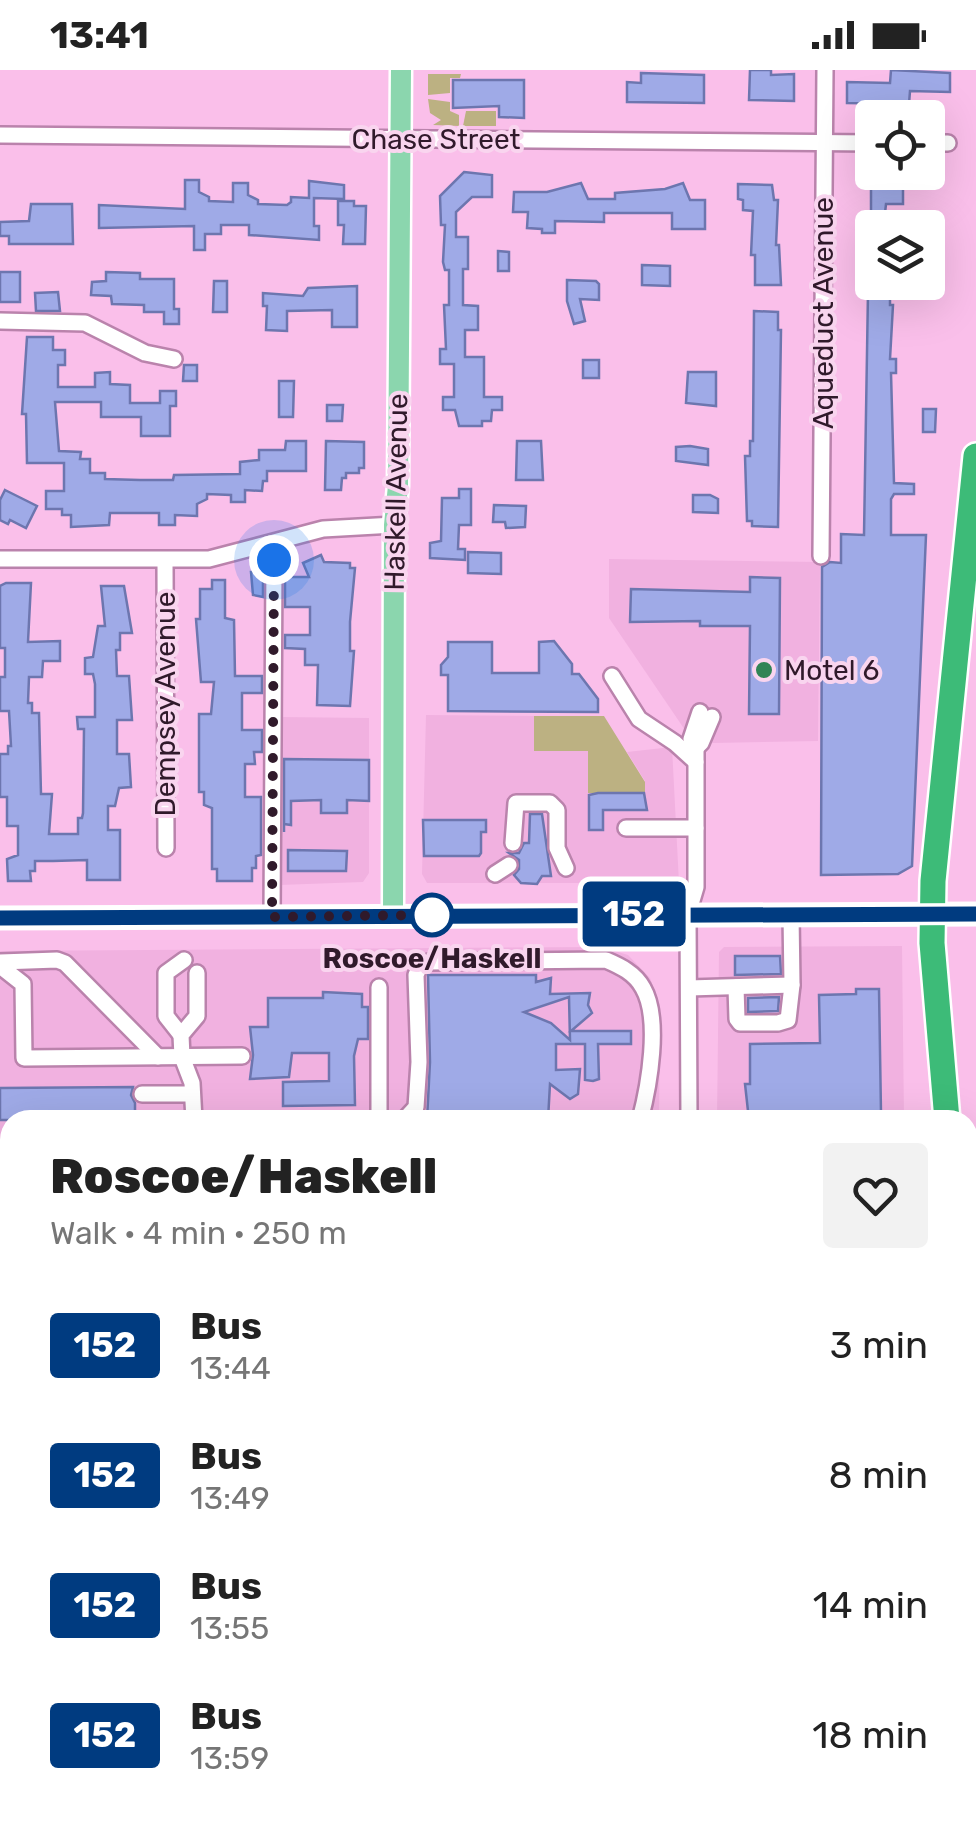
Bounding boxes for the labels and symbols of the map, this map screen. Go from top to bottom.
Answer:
street label: Chase Street [352,123,521,156]
street label: Aqueduct Avenue [807,197,840,429]
street label: Haskell Avenue [378,393,414,591]
your location [249,535,299,585]
street label: Dempsey Avenue [149,592,182,816]
place label: Motel 6 [784,654,879,687]
marker: Motel 6 [753,659,775,681]
line badge: 152 [576,882,692,946]
marker: Roscoe/Haskell [411,894,453,936]
place label: Roscoe/Haskell [322,942,542,975]

